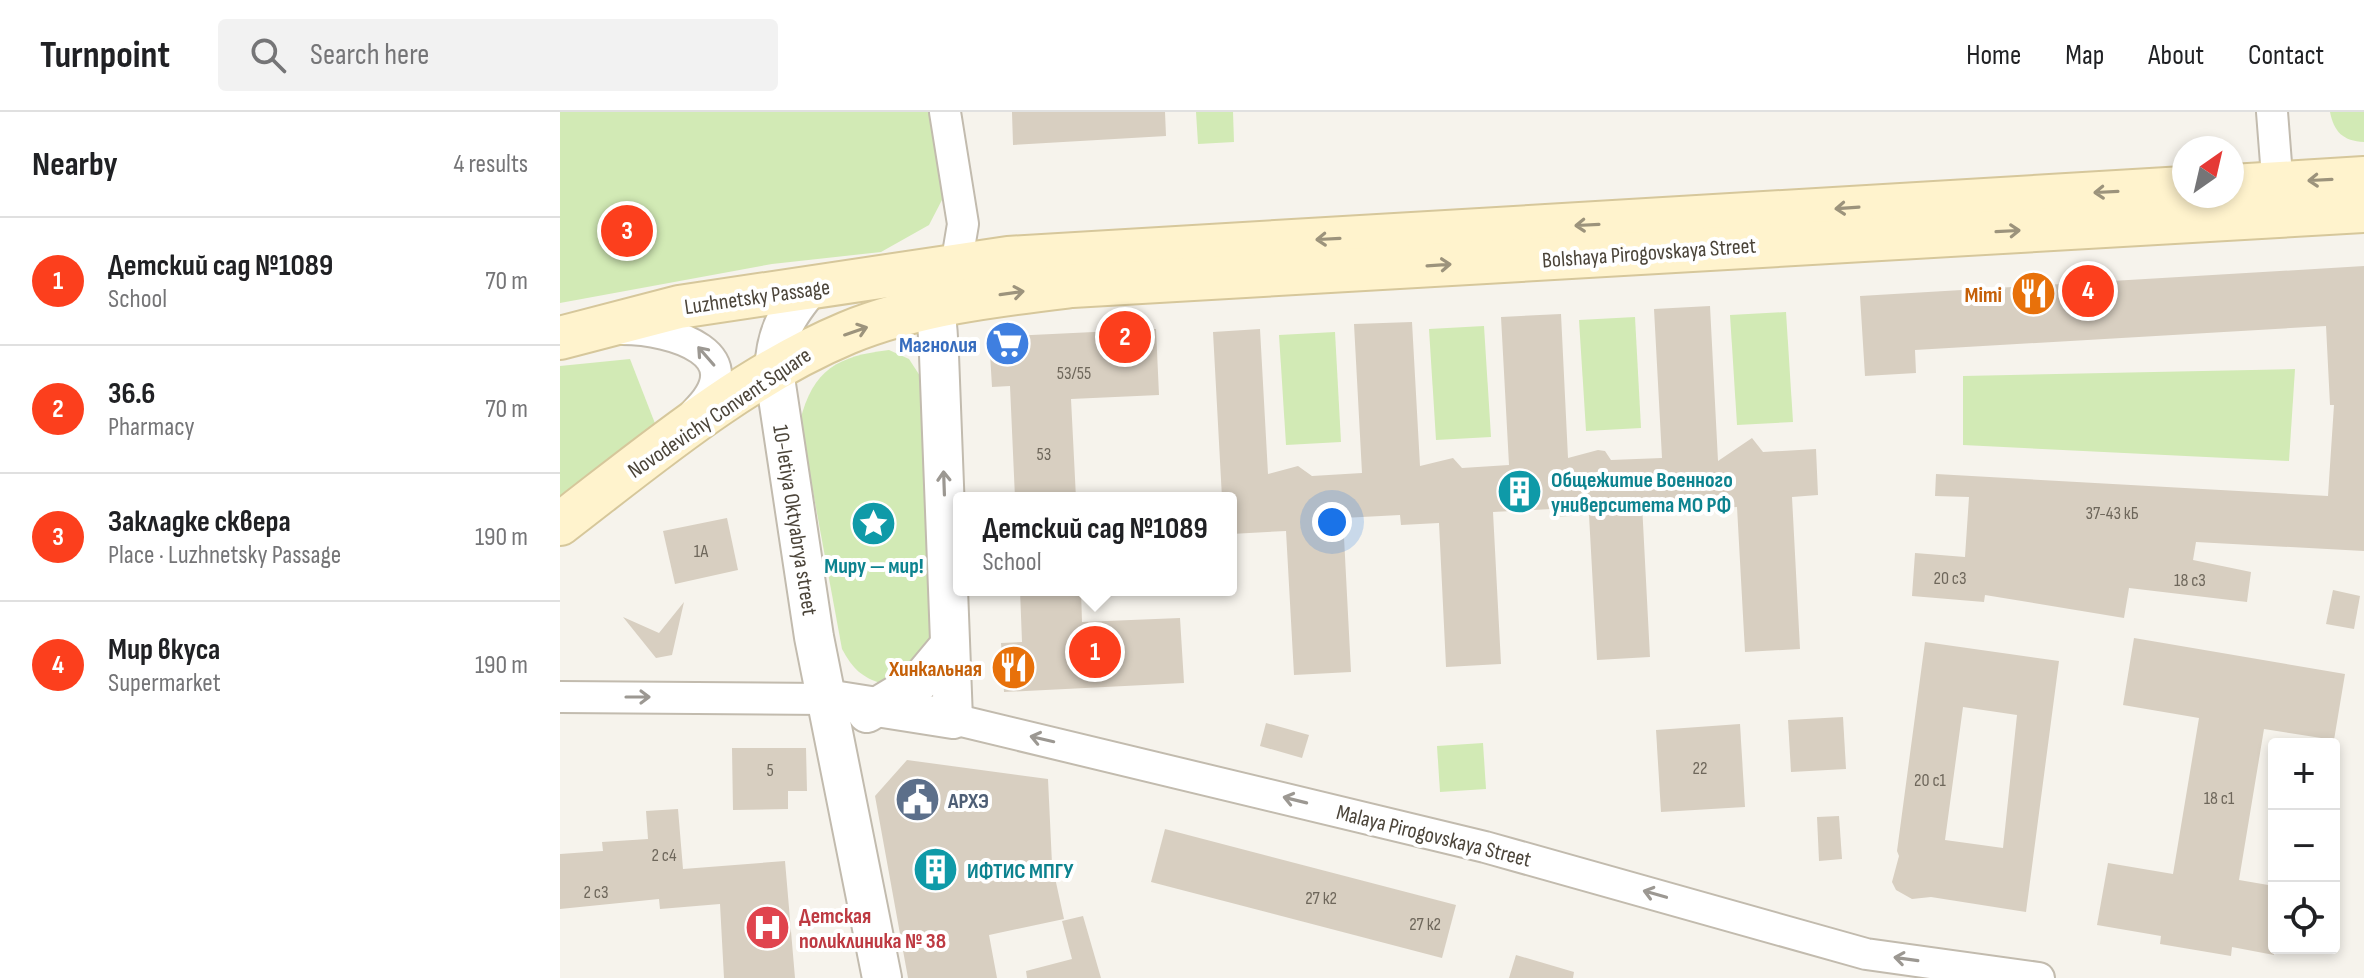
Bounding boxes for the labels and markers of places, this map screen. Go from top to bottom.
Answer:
pin: 3 [601,201,653,261]
pin: 4 [2062,261,2114,321]
restaurant icon: Mimi [2009,270,2057,318]
place label: Mimi [1965,282,2002,309]
pin: 2 [1099,307,1151,367]
supermarket icon: Магнолия [984,320,1032,368]
place label: Магнолия [899,332,977,359]
place label: Общежитие Военного университета МО РФ [1551,467,1733,519]
building icon: Общежитие Военного университета МО РФ [1496,468,1544,516]
place icon: Миру — мир! [850,500,898,548]
place label: Миру — мир! [824,553,924,580]
pin: 1 [1069,622,1121,682]
restaurant icon: Хинкальная [989,644,1037,692]
place label: Хинкальная [888,656,982,683]
public building icon: АРХЭ [893,776,941,824]
place label: АРХЭ [947,788,989,815]
building icon: ИФТИС МПГУ [912,846,960,894]
place label: ИФТИС МПГУ [967,858,1074,885]
place label: Детская поликлиника № 38 [799,903,946,955]
hospital icon: Детская поликлиника № 38 [744,904,792,952]

